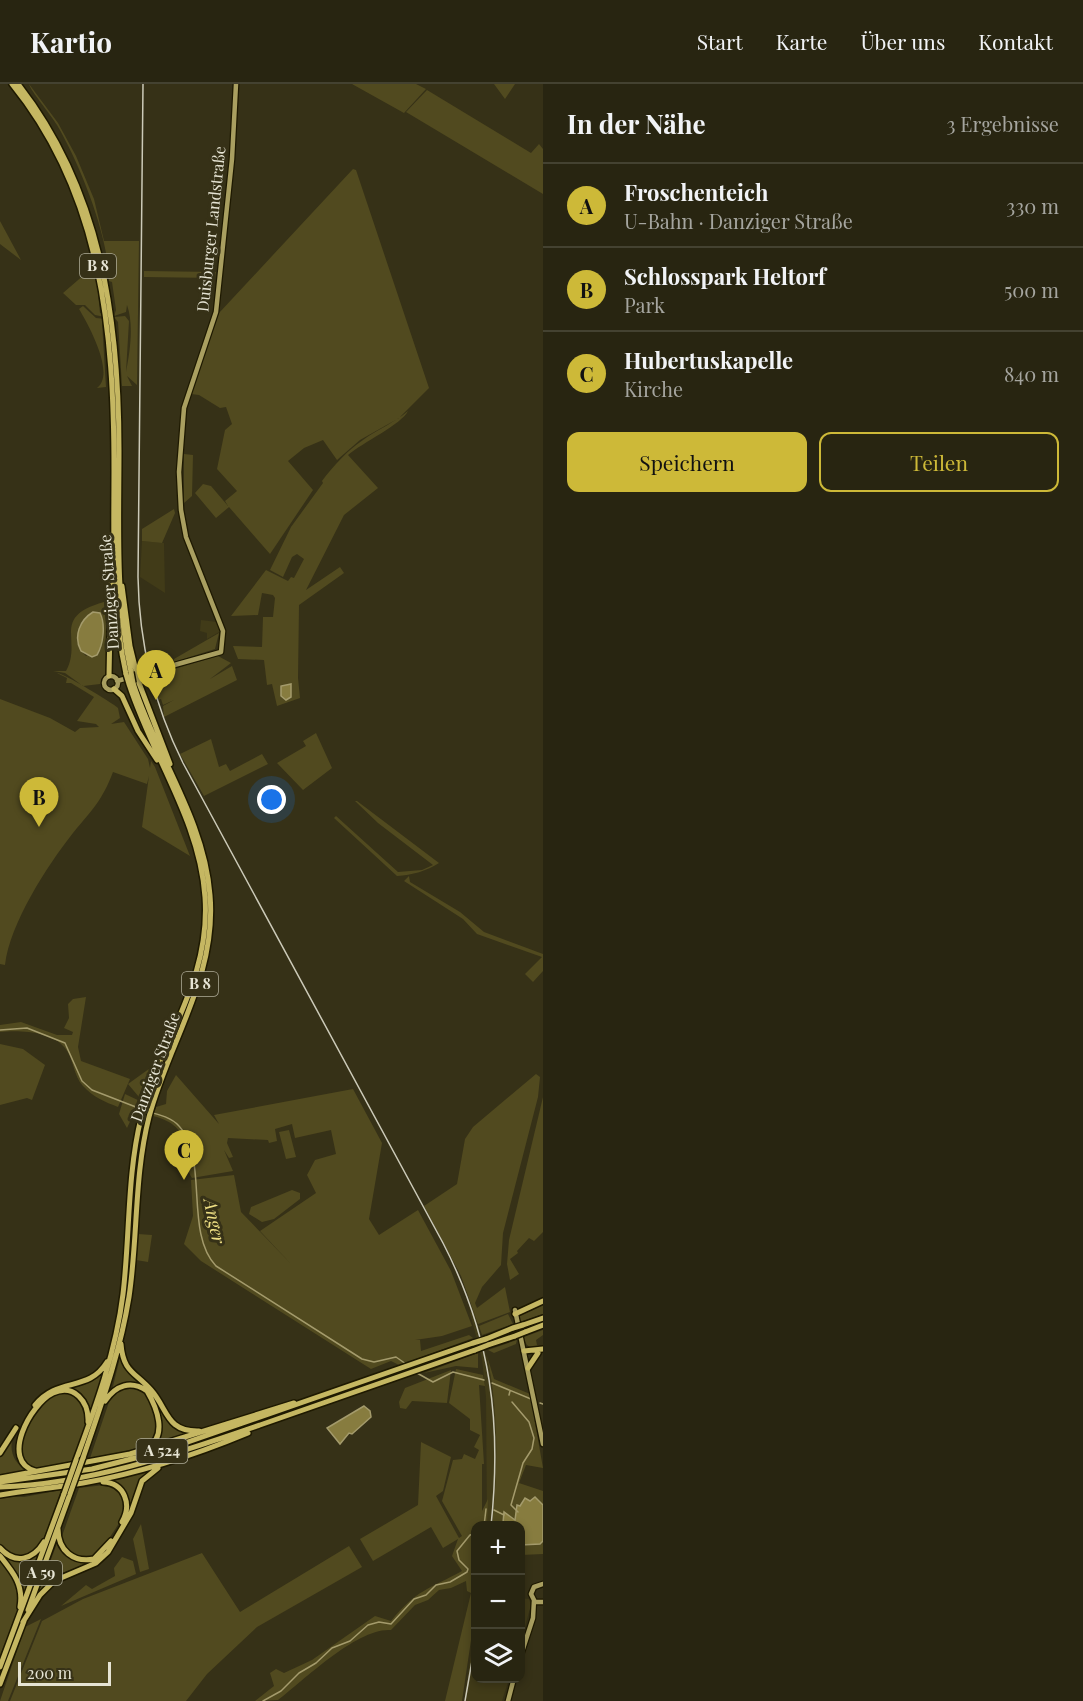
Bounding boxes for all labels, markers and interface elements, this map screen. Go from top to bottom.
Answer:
text: Kartio [30,23,112,60]
text: Start [697,27,743,55]
text: Karte [776,27,827,55]
text: Über uns [860,27,945,55]
text: Kontakt [978,27,1053,55]
text: In der Nähe [567,106,706,141]
text: 3 Ergebnisse [946,110,1059,137]
street label: Duisburger Landstraße [191,145,230,313]
text: Froschenteich [624,177,768,207]
text: A [580,192,593,219]
text: 330 m [1006,192,1059,219]
text: U-Bahn · Danziger Straße [624,207,853,234]
road number: B 8 [80,254,116,278]
text: Schlosspark Heltorf [624,261,826,291]
text: B [580,276,593,303]
text: 500 m [1004,276,1059,303]
text: Park [624,291,665,318]
text: Hubertuskapelle [624,345,793,375]
text: C [579,360,594,387]
text: 840 m [1004,360,1059,387]
text: Kirche [624,375,683,402]
button: Speichern [567,432,807,492]
button: Teilen [819,432,1059,492]
street label: Danziger Straße [94,534,123,650]
pin: A [136,650,176,700]
pin: B [20,778,58,827]
your location [257,785,286,814]
road number: B 8 [182,972,218,996]
street label: Danziger Straße [125,1009,184,1125]
pin: C [164,1130,204,1180]
water label: Anger [198,1194,232,1247]
road number: A 524 [136,1439,188,1463]
map controls [471,1521,525,1683]
button: + [471,1521,525,1575]
road number: A 59 [20,1561,62,1585]
button: − [471,1575,525,1629]
button: layers [471,1629,525,1683]
scale bar [18,1659,111,1686]
text: 200 m [27,1662,72,1683]

